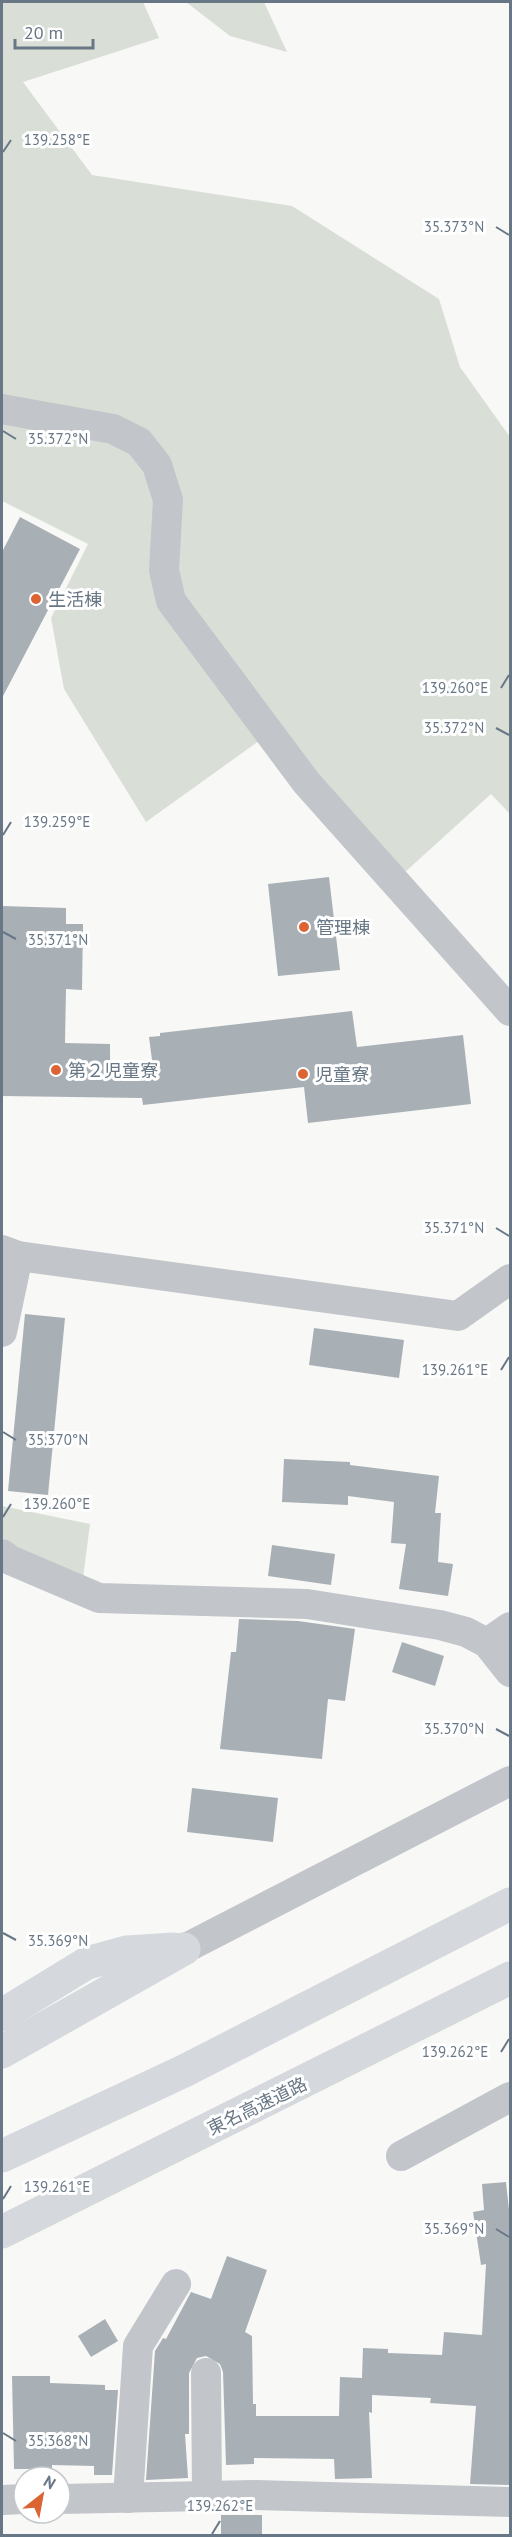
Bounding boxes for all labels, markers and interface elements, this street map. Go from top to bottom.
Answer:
scale bar [15,12,93,50]
text: 20 m [24,21,63,44]
text: 139.258°E [24,130,90,149]
text: 35.373°N [424,217,484,236]
text: 35.372°N [28,429,88,448]
place label: 生活棟 [48,588,102,611]
marker: 生活棟 [29,592,43,606]
text: 139.260°E [422,678,488,697]
text: 35.372°N [424,718,484,737]
text: 139.259°E [24,812,90,831]
place label: 管理棟 [316,916,370,939]
marker: 管理棟 [297,920,311,934]
text: 35.371°N [28,930,88,949]
place label: 第２児童寮 [68,1059,158,1082]
marker: 第２児童寮 [49,1063,63,1077]
place label: 児童寮 [315,1063,369,1086]
marker: 児童寮 [296,1067,310,1081]
text: 35.371°N [424,1218,484,1237]
text: 139.261°E [422,1360,488,1379]
text: 35.370°N [28,1430,88,1449]
text: 139.260°E [24,1494,90,1513]
text: 35.370°N [424,1719,484,1738]
text: 35.369°N [28,1931,88,1950]
text: 139.262°E [422,2042,488,2061]
street label: 東名高速道路 [203,2072,311,2140]
text: 139.261°E [24,2177,90,2196]
text: 35.369°N [424,2219,484,2238]
text: 35.368°N [28,2431,88,2450]
north arrow [12,2465,72,2525]
text: N [40,2471,59,2493]
text: 139.262°E [187,2496,253,2515]

